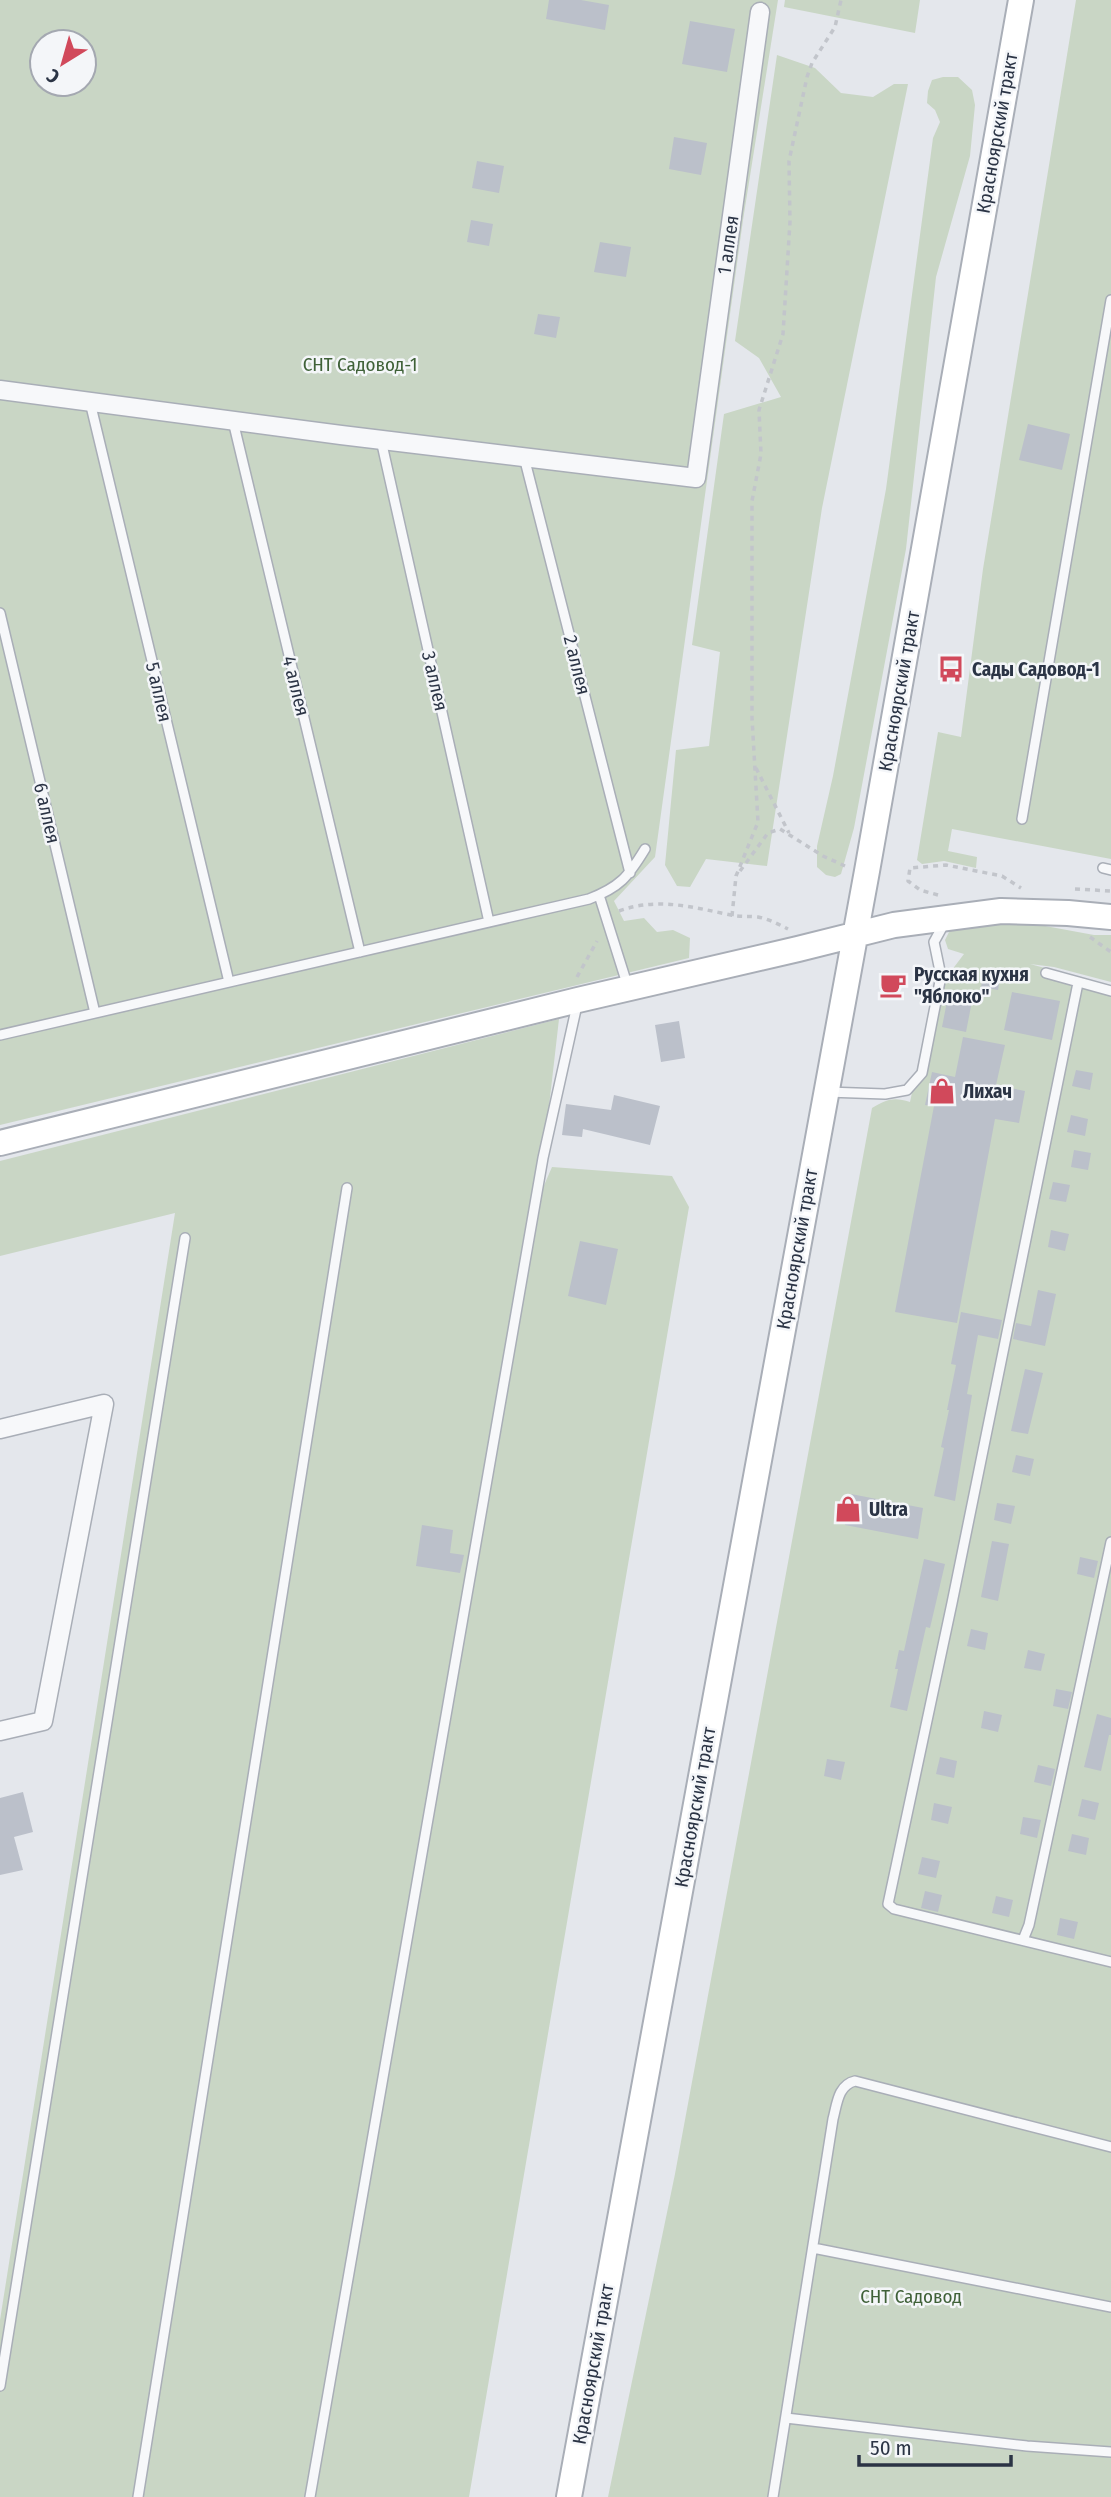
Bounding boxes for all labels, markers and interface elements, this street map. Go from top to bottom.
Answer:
north arrow [28,28,98,98]
street label: Красноярский тракт [972,51,1022,215]
text: С [42,64,64,88]
street label: 1 аллея [712,214,744,276]
park label: СНТ Садовод-1 [303,353,417,376]
street label: Красноярский тракт [874,609,924,773]
street label: 2 аллея [559,633,595,697]
street label: 3 аллея [417,649,453,713]
street label: 4 аллея [277,654,315,718]
bus stop icon: Сады Садовод-1 [936,654,966,684]
place label: Сады Садовод-1 [972,658,1100,681]
street label: 5 аллея [141,660,177,724]
street label: 6 аллея [29,781,65,845]
place label: Русская кухня "Яблоко" [914,963,1029,1008]
cafe icon: Русская кухня "Яблоко" [878,970,908,1000]
shop icon: Лихач [927,1076,957,1106]
place label: Лихач [963,1080,1012,1103]
street label: Красноярский тракт [772,1167,822,1331]
shop icon: Ultra [833,1494,863,1524]
place label: Ultra [869,1498,908,1521]
street label: Красноярский тракт [670,1725,720,1889]
street label: Красноярский тракт [568,2282,618,2446]
park label: СНТ Садовод [860,2285,962,2308]
scale bar [859,2424,1011,2468]
text: 50 m [870,2435,912,2461]

